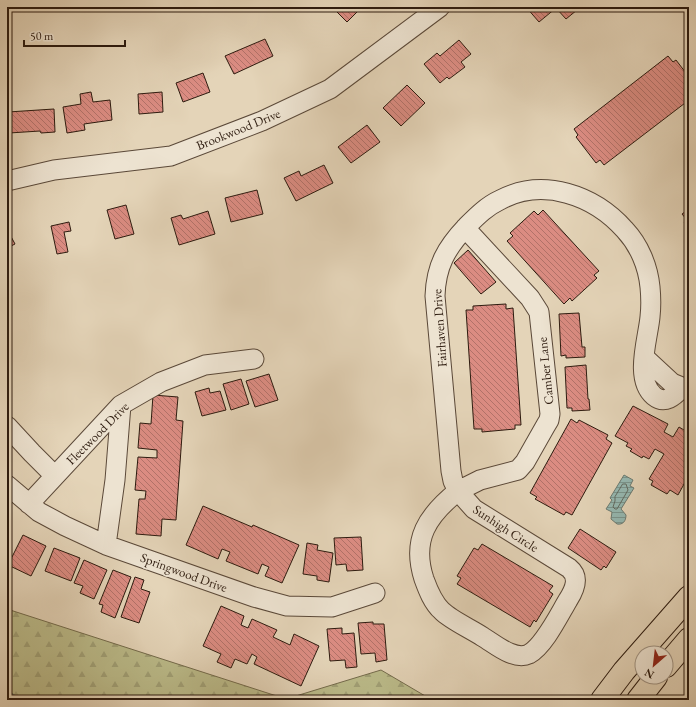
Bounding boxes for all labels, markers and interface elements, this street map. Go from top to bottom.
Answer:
scale bar [24,22,125,48]
text: 50 m [30,28,54,44]
street label: Brookwood Drive [194,105,283,154]
street label: Fairhaven Drive [428,288,451,368]
street label: Camber Lane [533,336,558,406]
street label: Fleetwood Drive [62,398,132,468]
street label: Sunhigh Circle [470,501,542,556]
street label: Springwood Drive [138,549,230,596]
north arrow [634,645,674,685]
text: N [642,666,657,682]

